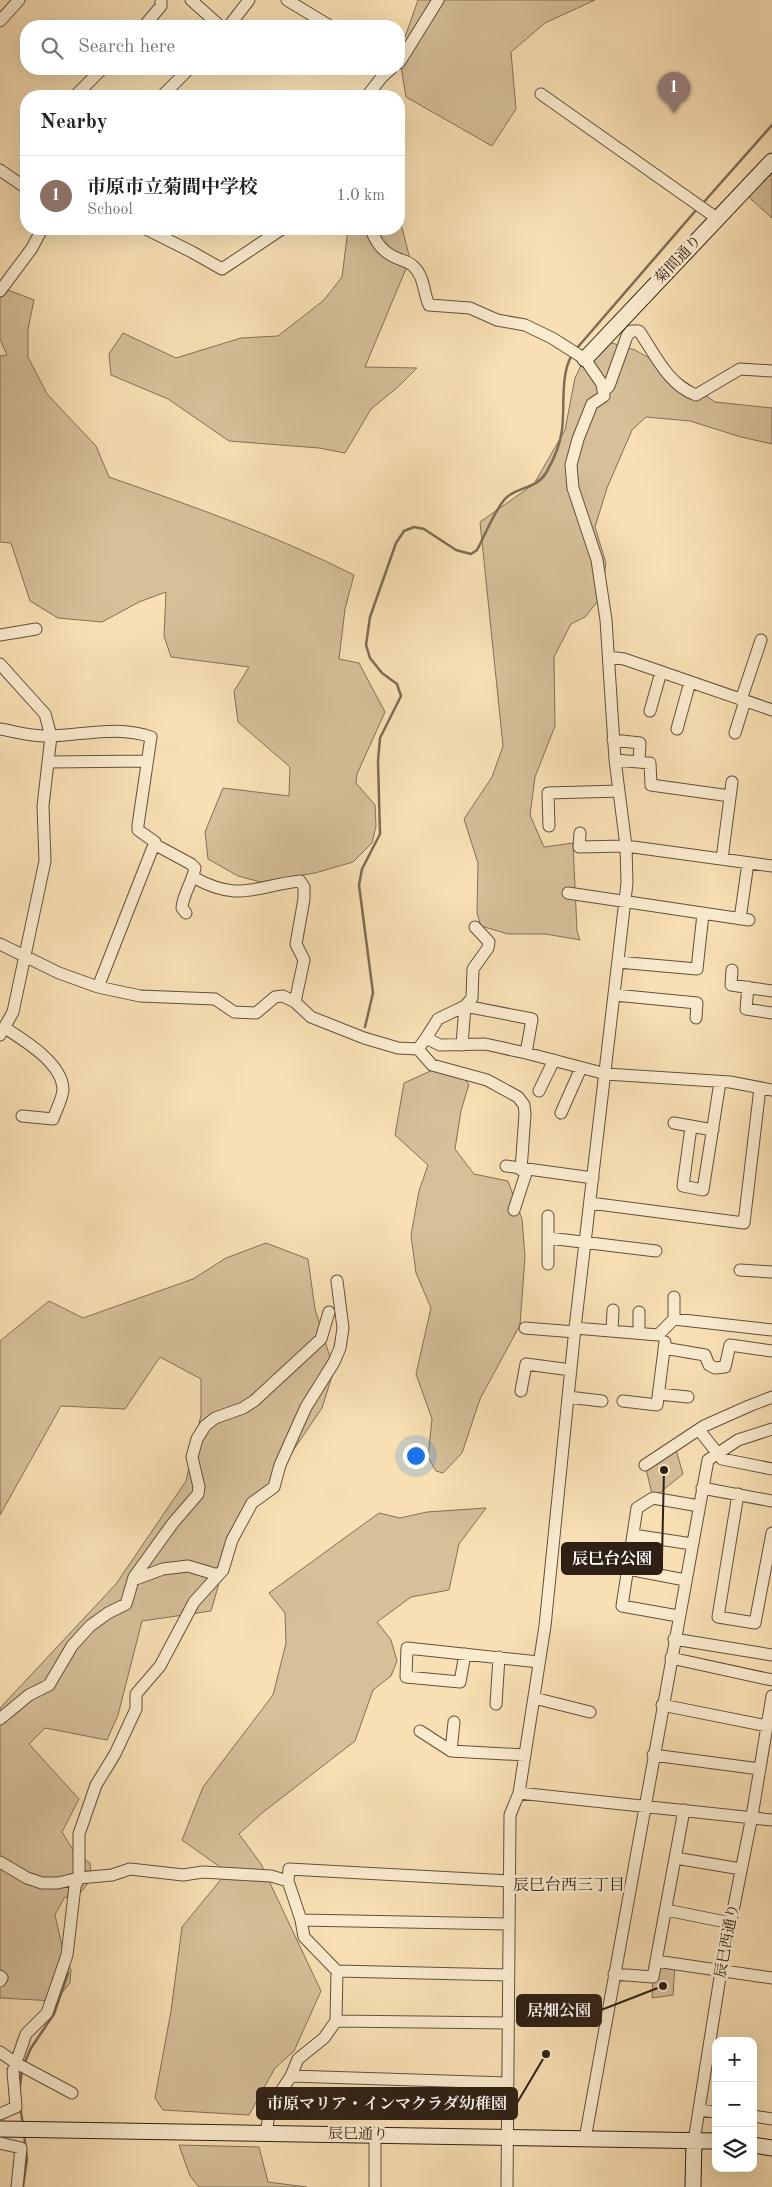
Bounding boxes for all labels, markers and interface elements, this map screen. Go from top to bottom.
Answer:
search box [20,20,405,75]
icon: search [38,34,66,62]
text: Search here [78,38,175,57]
pin: 1 [658,72,690,113]
text: Nearby [40,112,108,133]
text: 市原市立菊間中学校 [87,179,258,198]
text: 1 [51,188,61,204]
text: 1.0 km [336,188,385,204]
text: School [87,202,133,218]
street label: 菊間通り [652,232,705,287]
your location [403,1443,429,1469]
callout: 辰巳台公園 [562,1543,662,1574]
text: 辰巳台公園 [572,1550,652,1568]
district label: 辰巳台西三丁目 [513,1876,625,1894]
street label: 辰巳西通り [712,1902,743,1979]
callout: 居畑公園 [517,1995,601,2026]
text: 居畑公園 [527,2002,591,2020]
map controls [712,2037,757,2172]
button: + [712,2037,757,2082]
button: − [712,2082,757,2127]
callout: 市原マリア・インマクラダ幼稚園 [257,2088,517,2119]
text: 市原マリア・インマクラダ幼稚園 [267,2095,507,2113]
street label: 辰巳通り [328,2125,388,2143]
button: layers [712,2127,757,2172]

